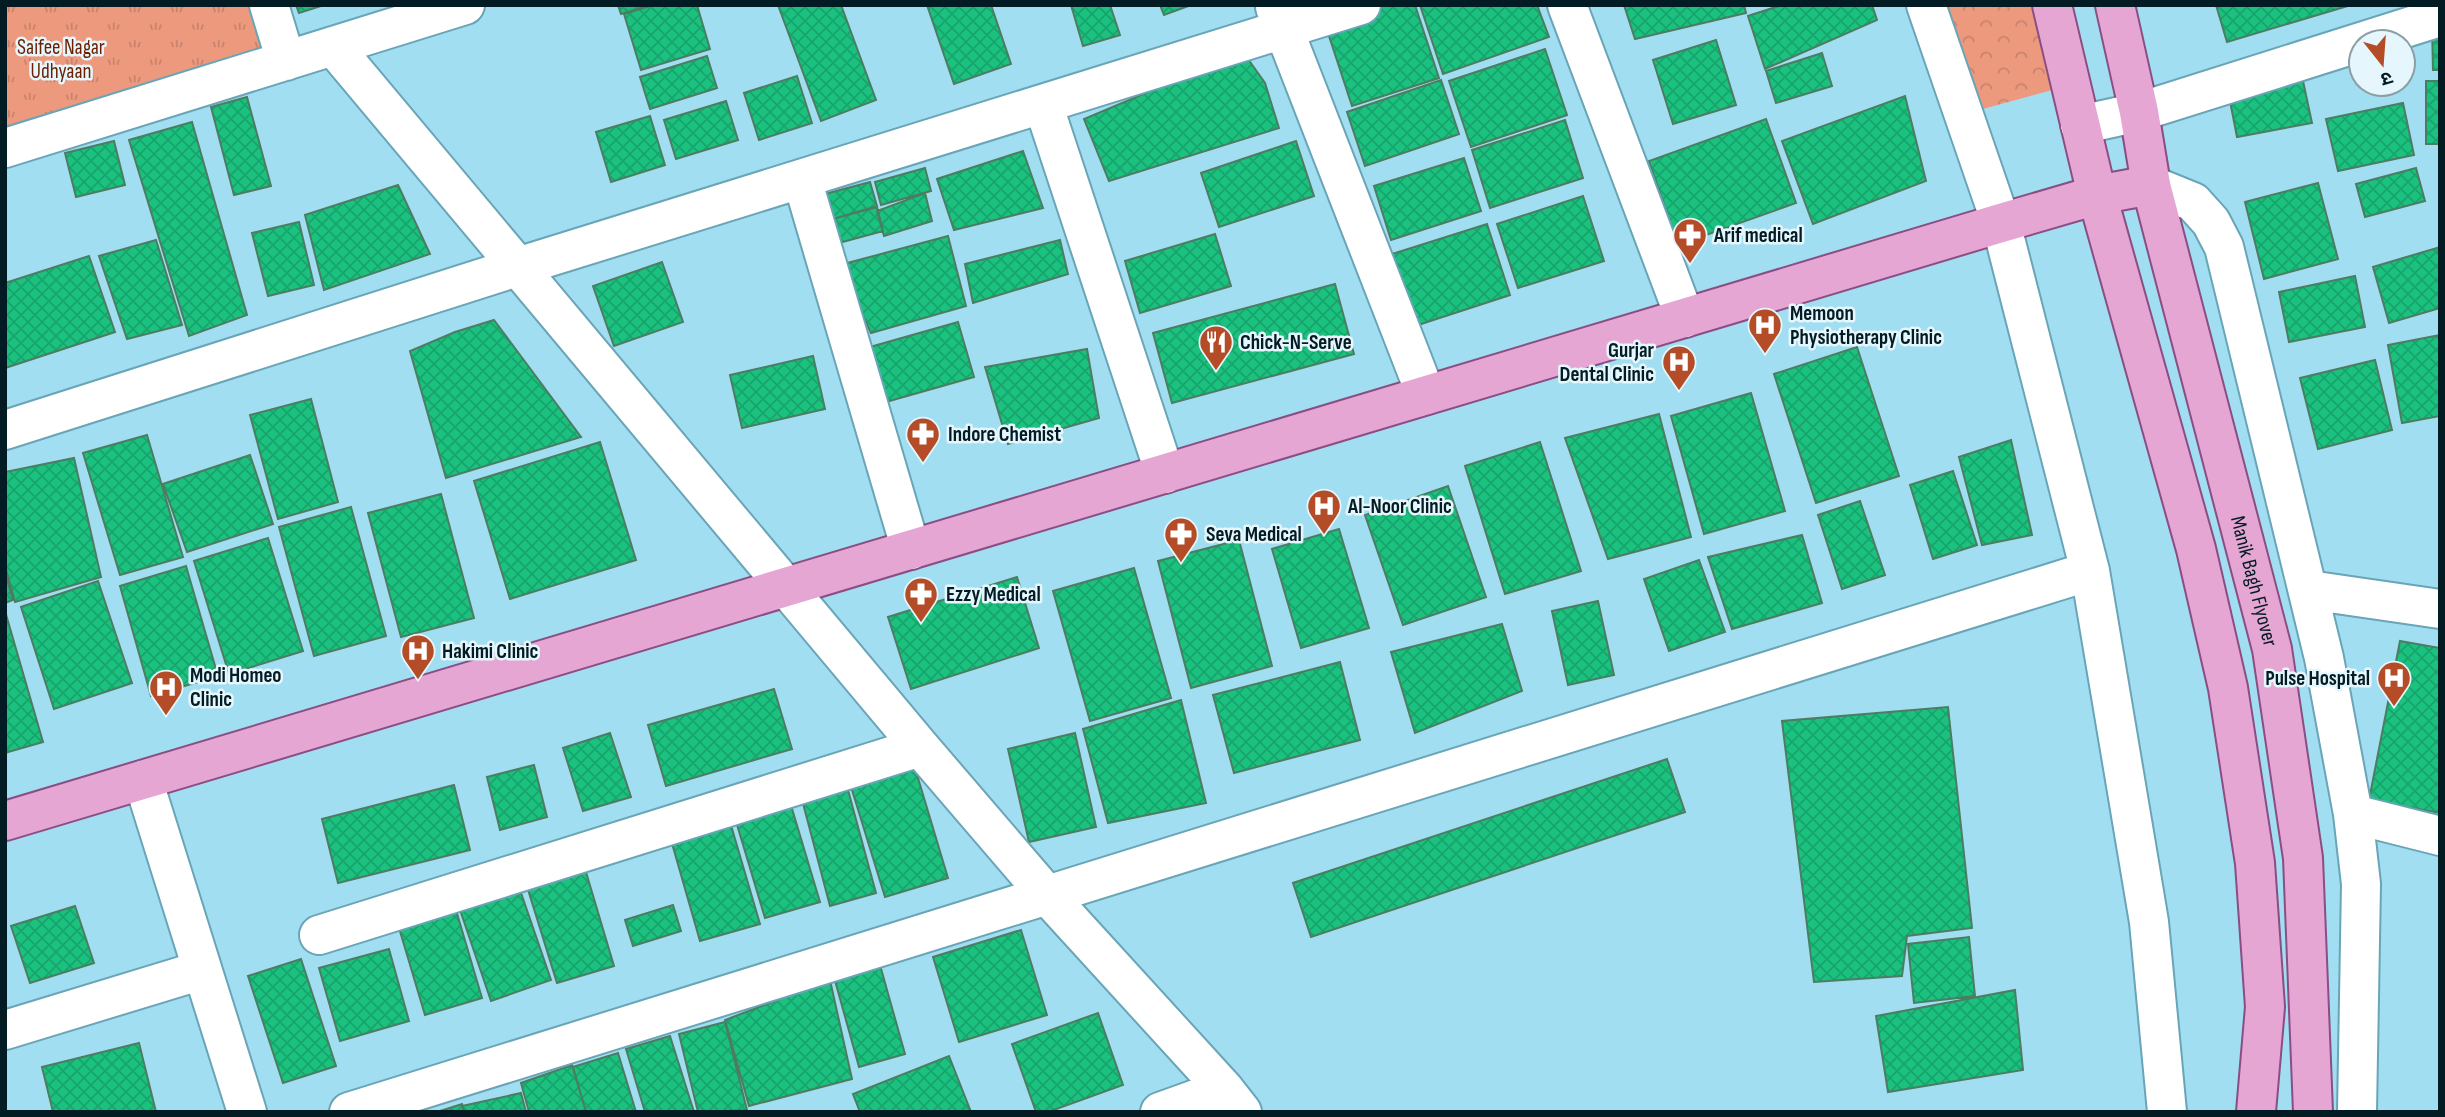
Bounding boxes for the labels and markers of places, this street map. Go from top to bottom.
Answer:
pharmacy icon: Arif medical [1671,216,1709,265]
place label: Arif medical [1713,223,1803,248]
place label: Memoon Physiotherapy Clinic [1790,301,1942,350]
hospital icon: Memoon Physiotherapy Clinic [1746,306,1784,355]
restaurant icon: Chick-N-Serve [1197,323,1235,372]
place label: Chick-N-Serve [1240,330,1352,355]
place label: Gurjar Dental Clinic [1560,338,1654,387]
hospital icon: Gurjar Dental Clinic [1660,343,1698,392]
pharmacy icon: Indore Chemist [904,415,942,464]
place label: Indore Chemist [948,422,1061,447]
hospital icon: Al-Noor Clinic [1305,487,1343,536]
place label: Al-Noor Clinic [1347,494,1452,519]
pharmacy icon: Seva Medical [1162,515,1200,564]
place label: Seva Medical [1206,522,1302,547]
pharmacy icon: Ezzy Medical [902,575,940,624]
place label: Ezzy Medical [946,582,1041,607]
hospital icon: Hakimi Clinic [399,632,437,681]
place label: Hakimi Clinic [442,639,539,664]
hospital icon: Pulse Hospital [2375,659,2413,708]
place label: Modi Homeo Clinic [190,663,282,712]
place label: Pulse Hospital [2265,666,2370,691]
hospital icon: Modi Homeo Clinic [147,668,185,717]

